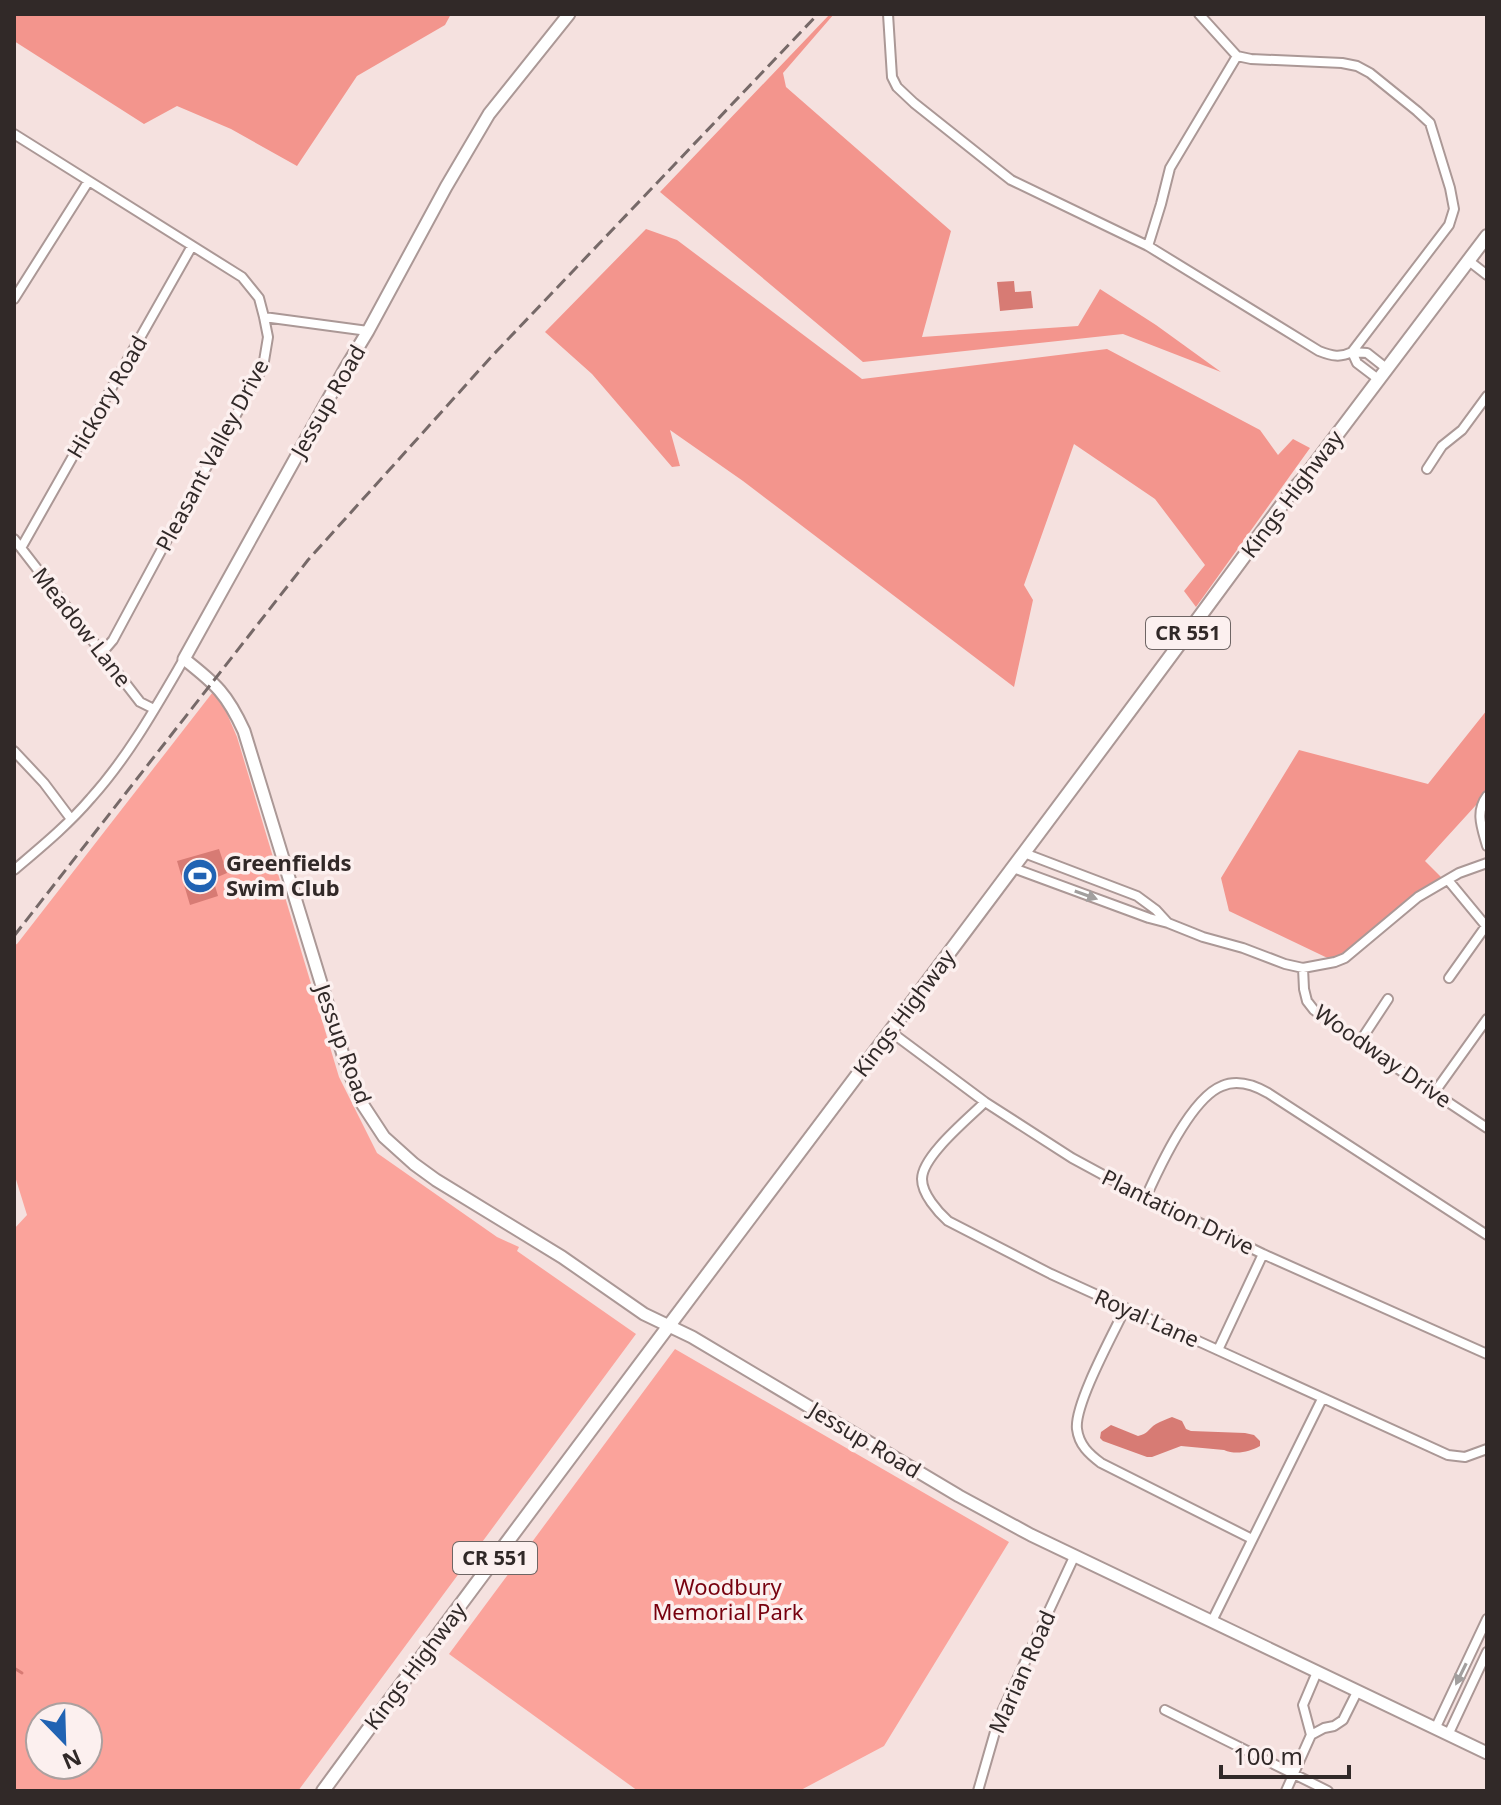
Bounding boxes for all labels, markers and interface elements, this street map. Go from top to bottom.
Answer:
street label: Hickory Road [59,330,153,463]
street label: Jessup Road [282,339,371,464]
street label: Pleasant Valley Drive [148,353,275,556]
street label: Kings Highway [1233,423,1350,563]
street label: Meadow Lane [27,560,139,692]
road number: CR 551 [1146,617,1230,649]
place label: Greenfields Swim Club [226,847,352,902]
sports icon: Greenfields Swim Club [181,857,219,895]
one-way arrow [1074,889,1098,902]
street label: Kings Highway [845,942,962,1082]
street label: Jessup Road [308,978,379,1108]
street label: Woodway Drive [1309,997,1458,1114]
street label: Plantation Drive [1097,1161,1260,1261]
street label: Royal Lane [1090,1281,1204,1353]
street label: Jessup Road [802,1393,927,1484]
road number: CR 551 [453,1542,537,1574]
park label: Woodbury Memorial Park [652,1571,804,1626]
street label: Kings Highway [356,1595,473,1735]
street label: Marian Road [981,1605,1062,1738]
one-way arrow [1454,1662,1468,1686]
north arrow [24,1701,104,1781]
scale bar [1221,1729,1349,1779]
text: 100 m [1233,1739,1303,1772]
text: N [58,1743,86,1778]

